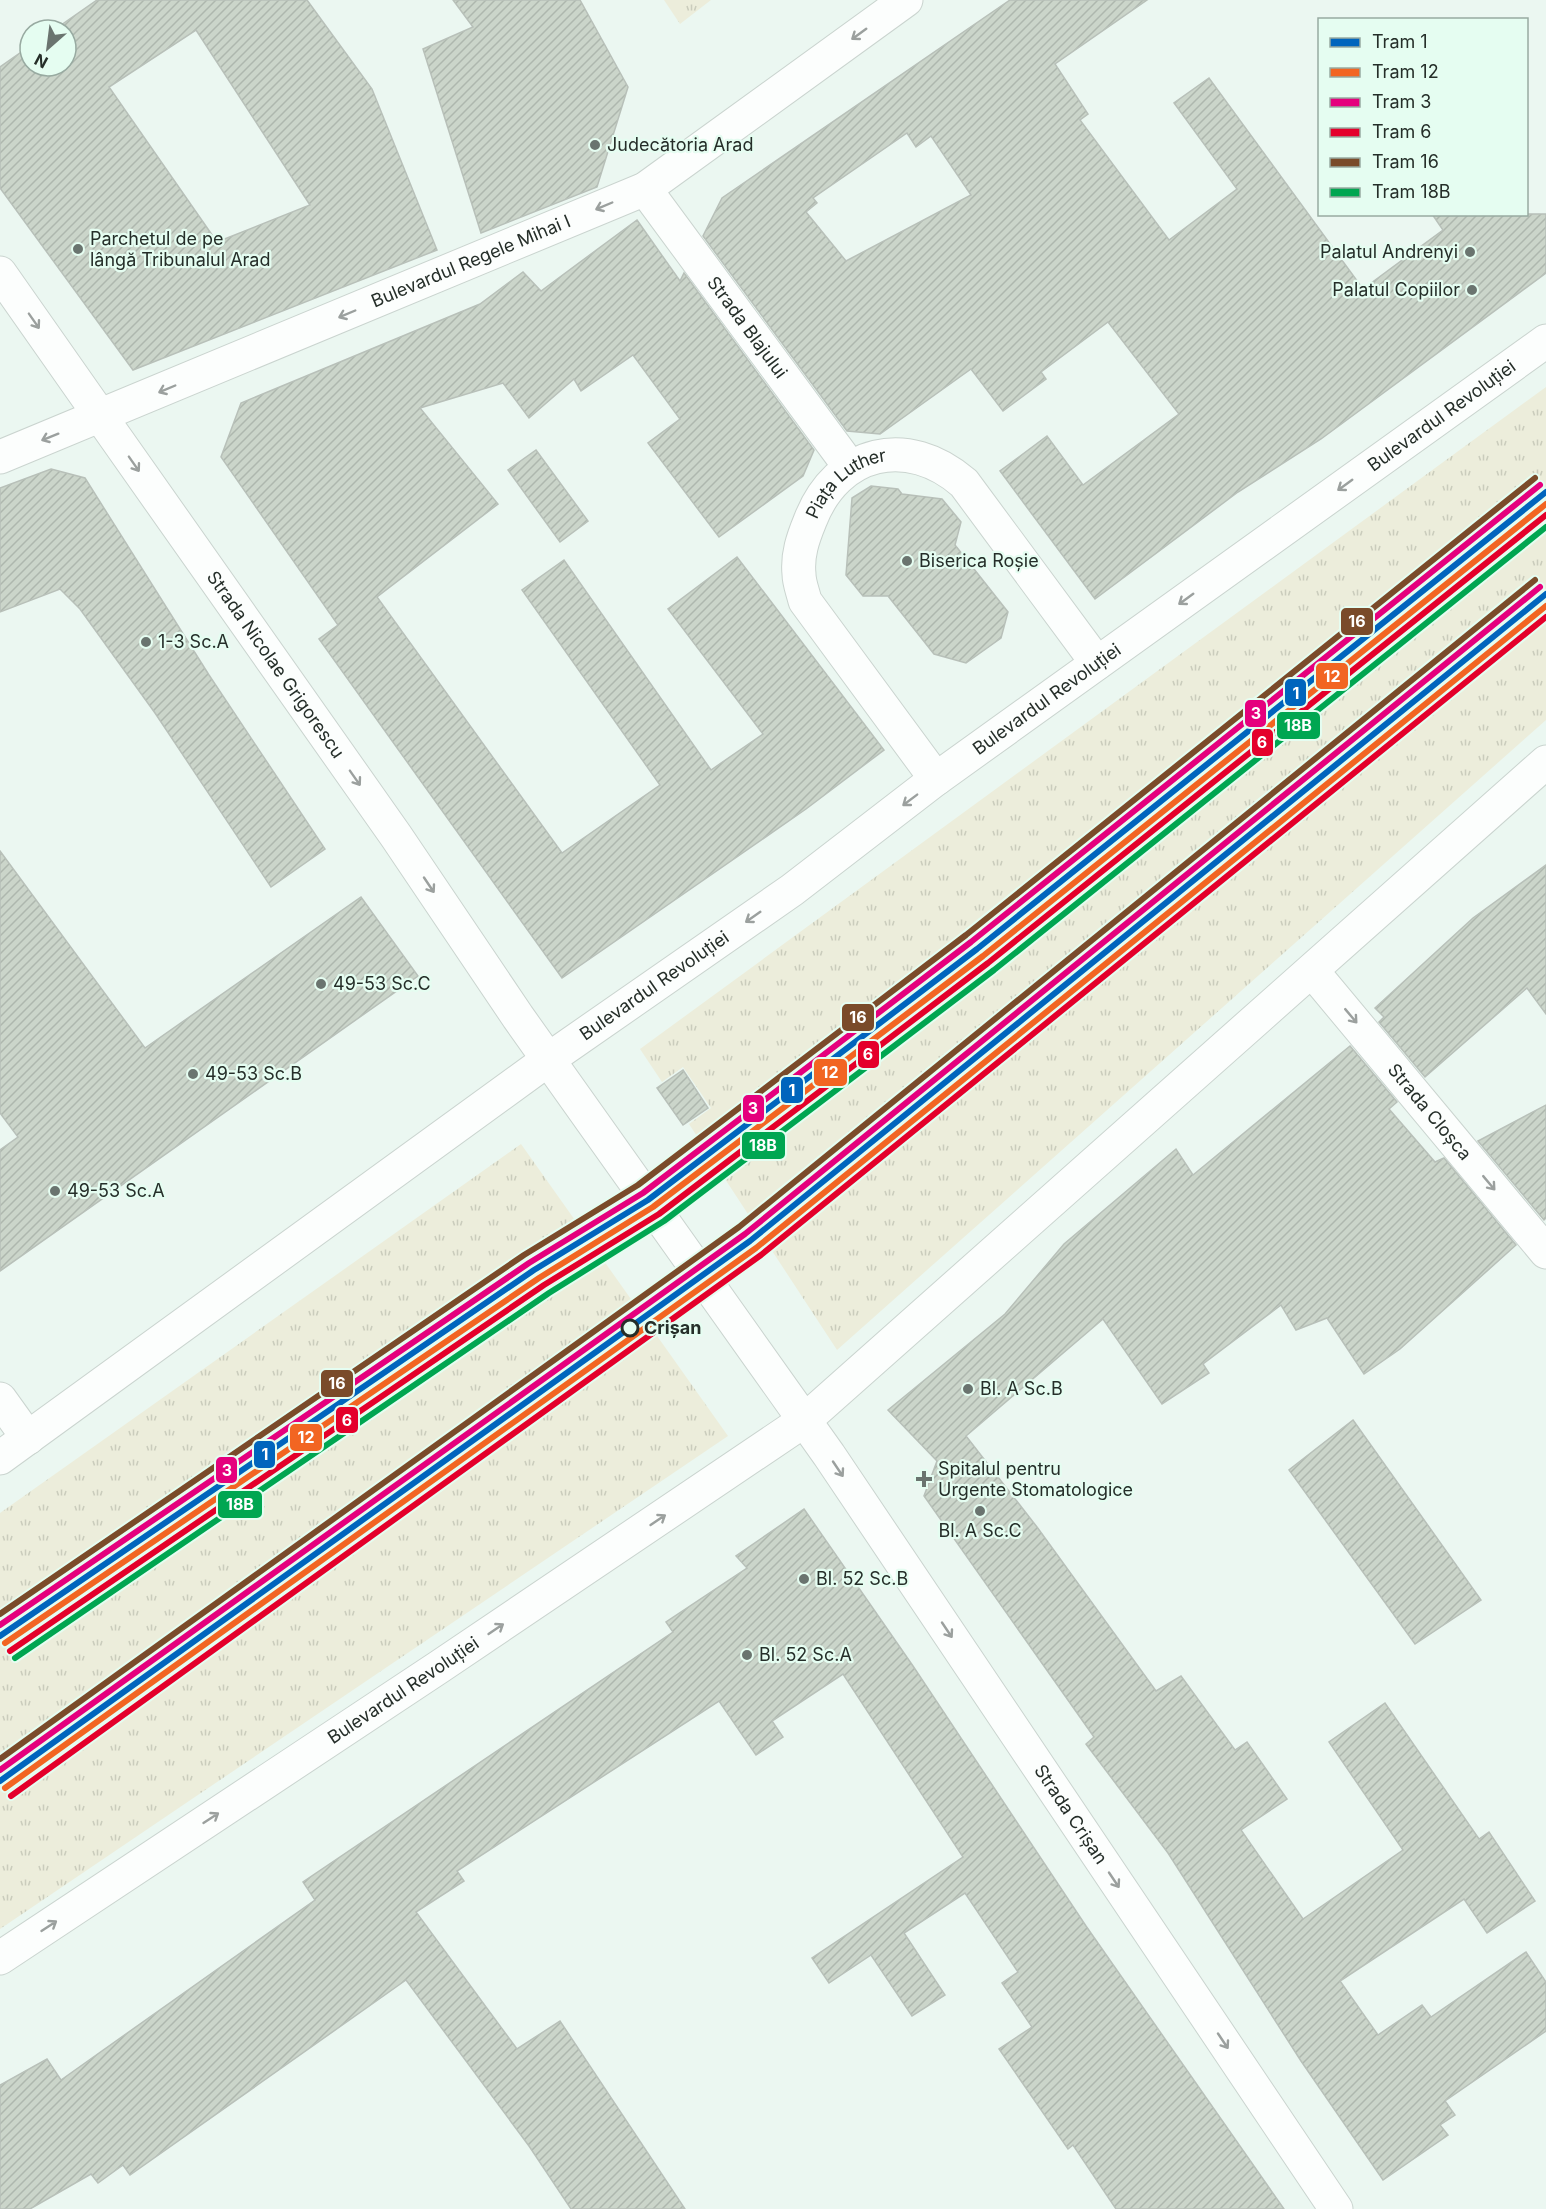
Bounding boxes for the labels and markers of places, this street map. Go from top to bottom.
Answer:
place label: Judecătoria Arad [607,134,753,155]
marker: Judecătoria Arad [588,138,602,152]
place label: Parchetul de pe lângă Tribunalul Arad [90,228,270,270]
place label: Palatul Andrenyi [1320,241,1458,262]
marker: Parchetul de pe lângă Tribunalul Arad [71,242,85,256]
marker: Palatul Andrenyi [1463,245,1477,259]
place label: Palatul Copiilor [1332,279,1460,300]
marker: Palatul Copiilor [1465,283,1479,297]
place label: Biserica Roșie [919,550,1039,572]
marker: Biserica Roșie [900,554,914,568]
place label: 1-3 Sc.A [158,631,229,652]
marker: 1-3 Sc.A [139,635,153,649]
place label: 49-53 Sc.C [333,973,431,994]
marker: 49-53 Sc.C [314,977,328,991]
place label: 49-53 Sc.B [205,1063,302,1084]
marker: 49-53 Sc.B [186,1067,200,1081]
place label: 49-53 Sc.A [67,1180,165,1201]
marker: 49-53 Sc.A [48,1184,62,1198]
place label: Crișan [644,1317,701,1338]
marker: Crișan [621,1319,639,1337]
place label: Bl. A Sc.B [980,1378,1063,1399]
marker: Bl. A Sc.B [961,1382,975,1396]
place label: Spitalul pentru Urgente Stomatologice [938,1458,1133,1500]
marker: Spitalul pentru Urgente Stomatologice [915,1470,933,1488]
marker: Bl. A Sc.C [973,1504,987,1518]
place label: Bl. A Sc.C [938,1520,1022,1541]
place label: Bl. 52 Sc.B [816,1568,908,1589]
marker: Bl. 52 Sc.B [797,1572,811,1586]
place label: Bl. 52 Sc.A [759,1644,852,1665]
marker: Bl. 52 Sc.A [740,1648,754,1662]

